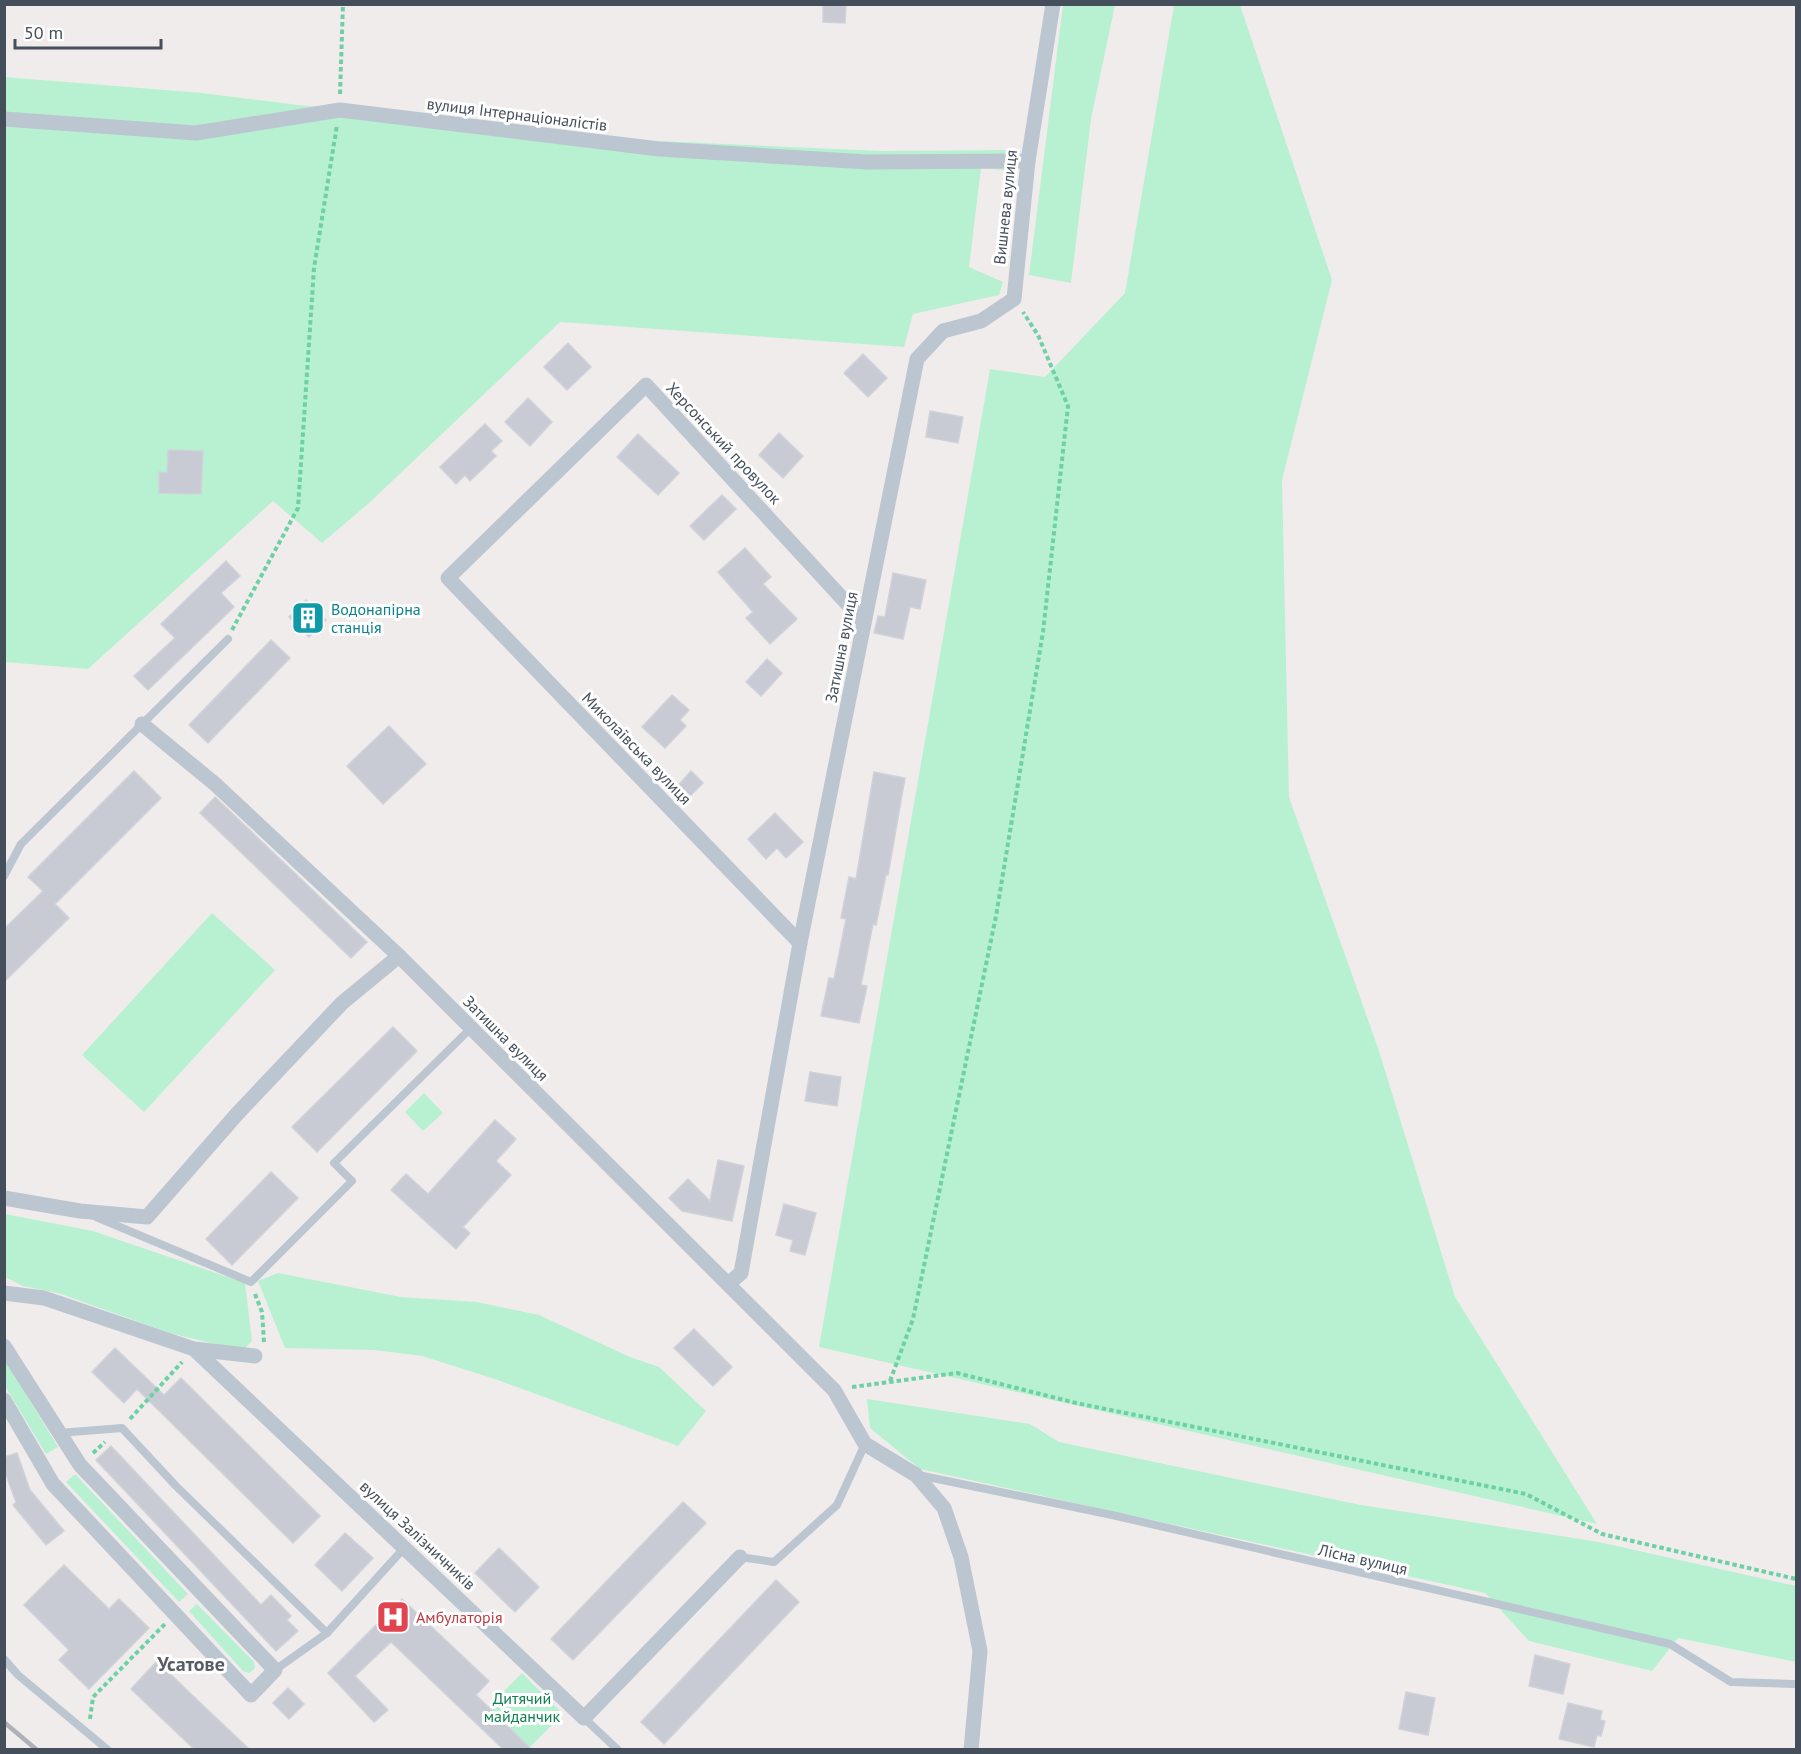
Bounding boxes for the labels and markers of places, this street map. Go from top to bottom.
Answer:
place label: Водонапірна станція [331,599,421,637]
building icon: Водонапірна станція [290,600,326,636]
hospital icon: Амбулаторія [375,1599,411,1635]
place label: Амбулаторія [416,1607,503,1627]

